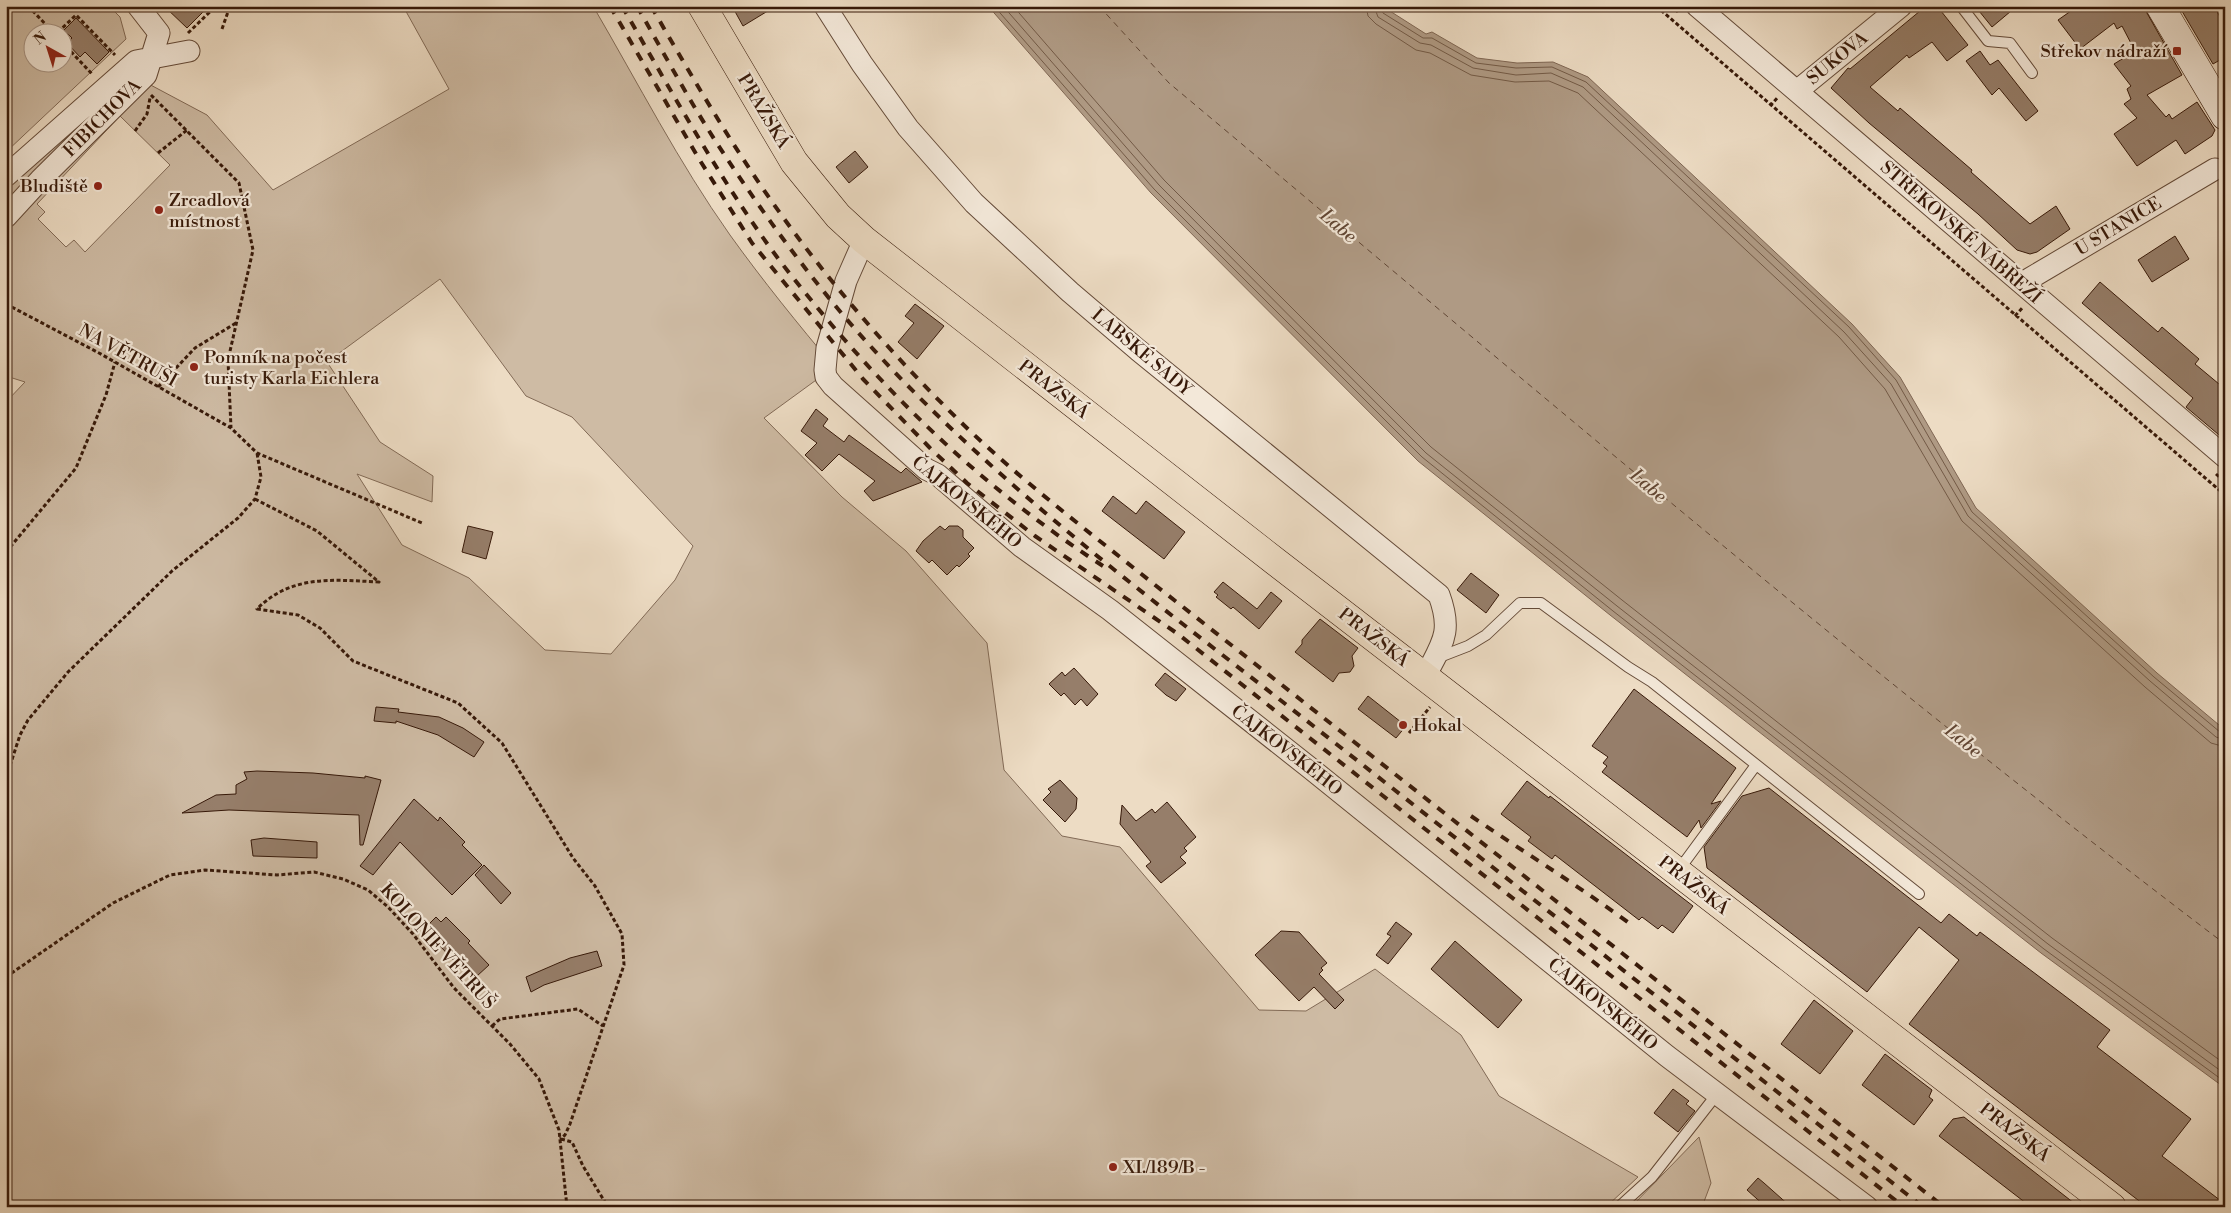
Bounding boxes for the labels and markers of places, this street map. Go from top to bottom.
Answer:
place label: Střekov nádraží [2041,40,2168,63]
marker: Střekov nádraží [2171,45,2183,57]
place label: Bludiště [19,175,88,198]
marker: Bludiště [92,180,104,192]
place label: Zrcadlová místnost [169,189,251,233]
marker: Zrcadlová místnost [153,204,165,216]
place label: Pomník na počest turisty Karla Eichlera [204,346,380,390]
marker: Pomník na počest turisty Karla Eichlera [188,361,200,373]
place label: Hokal [1413,714,1463,737]
marker: Hokal [1397,719,1409,731]
place label: XI./189/B - [1122,1156,1206,1179]
marker: XI./189/B - [1107,1161,1119,1173]

